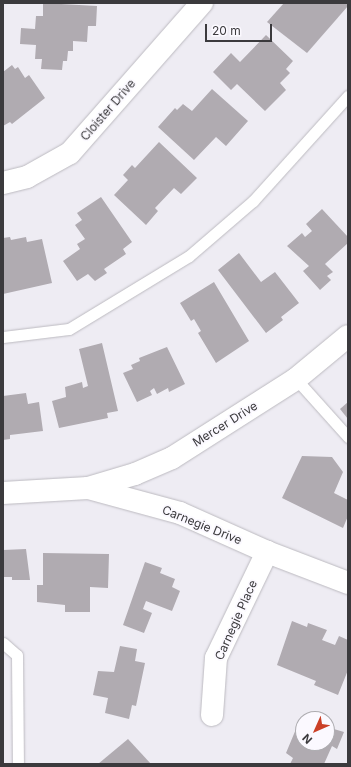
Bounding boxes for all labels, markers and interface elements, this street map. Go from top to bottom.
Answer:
scale bar [207,16,274,42]
text: 20 m [212,23,241,38]
street label: Cloister Drive [77,76,139,144]
street label: Mercer Drive [190,398,260,450]
street label: Carnegie Drive [160,502,244,548]
street label: Carnegie Place [212,578,260,662]
north arrow [295,711,335,751]
text: N [299,731,315,747]

